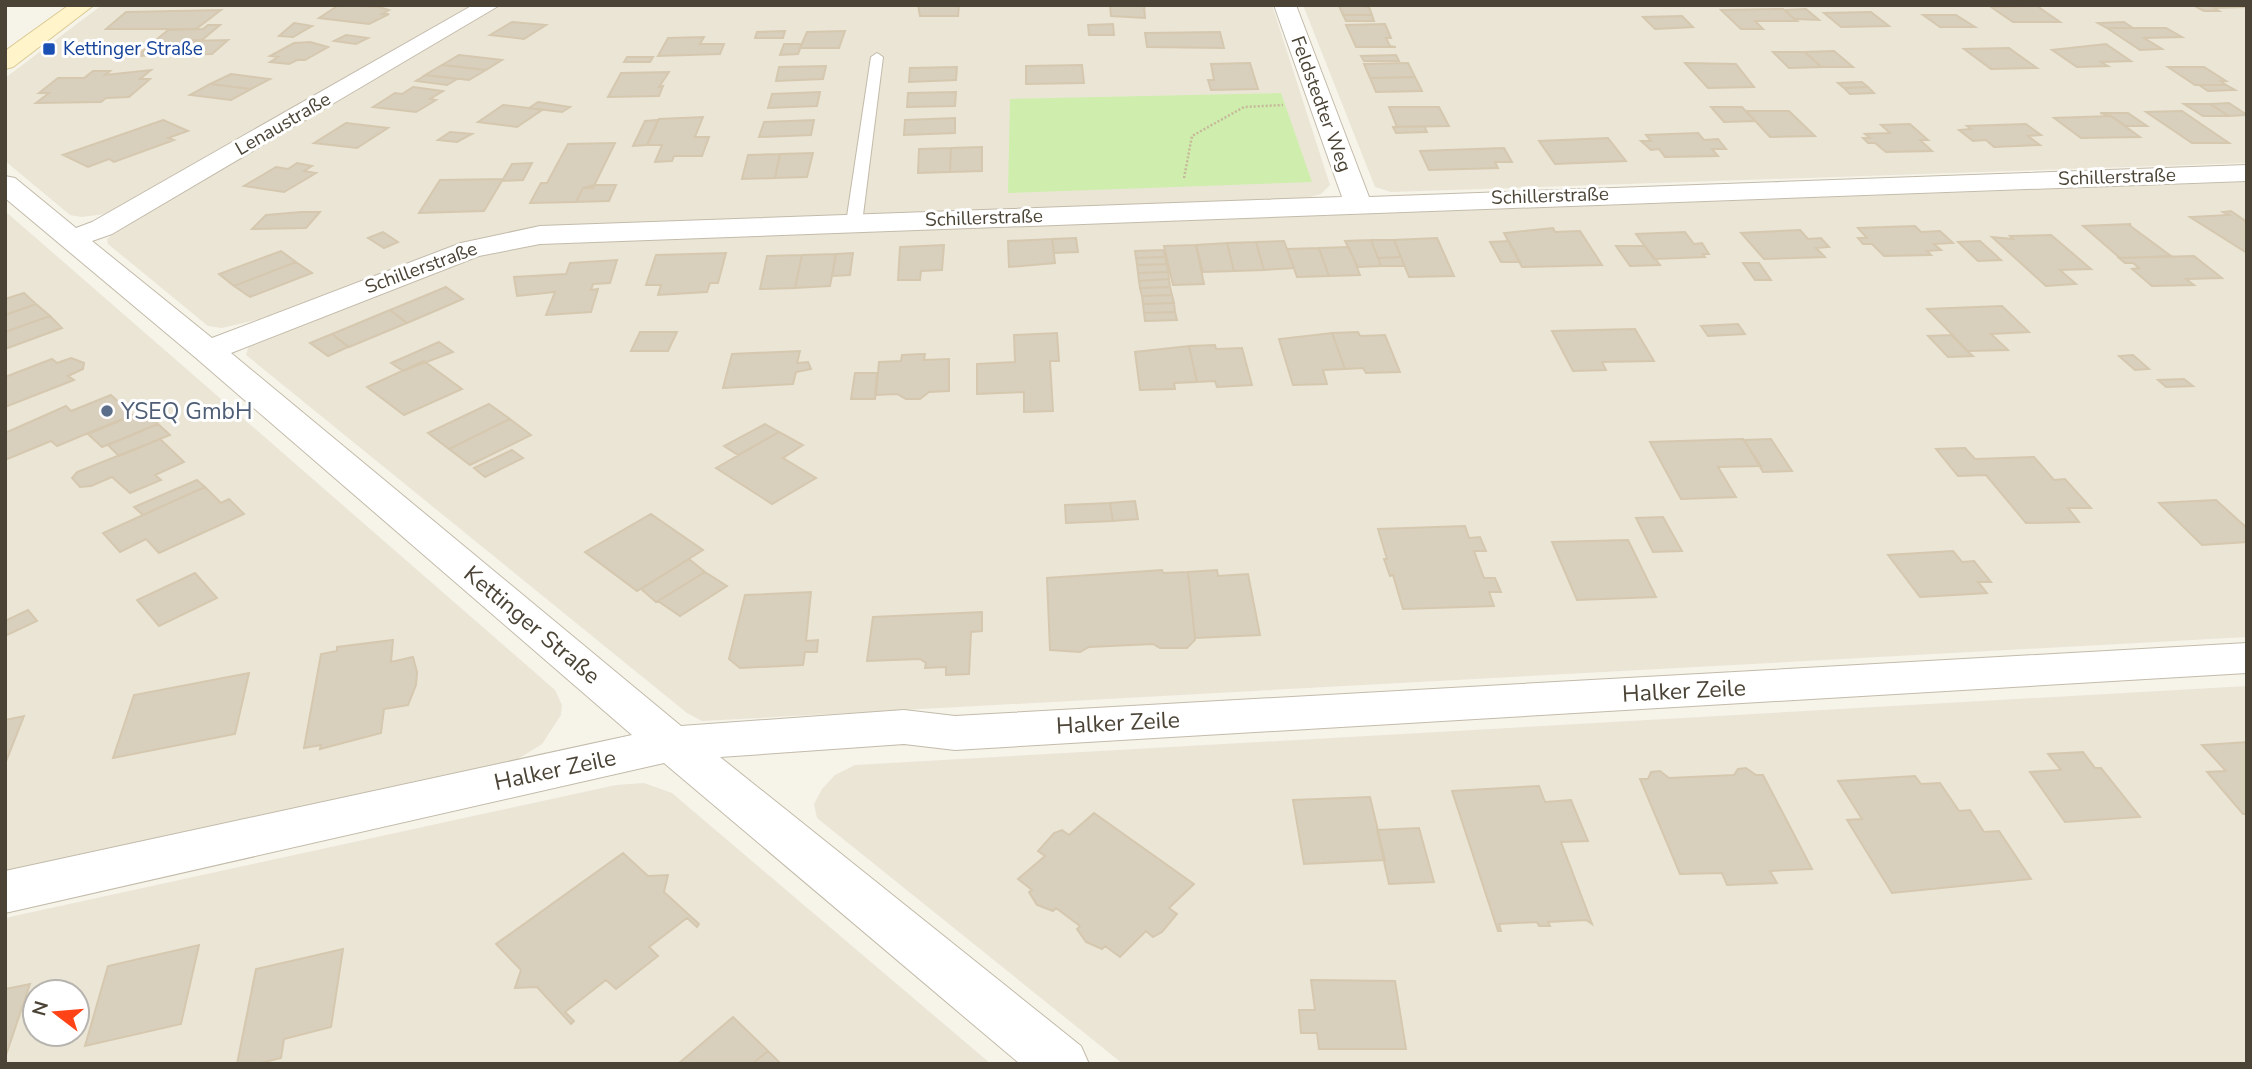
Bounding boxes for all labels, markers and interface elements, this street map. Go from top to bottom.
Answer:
street label: Feldstedter Weg [1284,32,1358,176]
place label: Kettinger Straße [63,36,203,62]
marker: Kettinger Straße [41,41,57,57]
street label: Lenaustraße [231,86,335,162]
street label: Schillerstraße [2058,162,2176,192]
street label: Schillerstraße [1491,181,1609,211]
street label: Schillerstraße [925,203,1043,233]
street label: Schillerstraße [361,236,481,300]
place label: YSEQ GmbH [120,396,253,427]
marker: YSEQ GmbH [99,403,115,419]
street label: Kettinger Straße [457,559,607,691]
street label: Halker Zeile [1621,672,1747,710]
street label: Halker Zeile [1055,704,1181,742]
street label: Halker Zeile [491,742,619,798]
north arrow [21,978,91,1048]
text: N [26,998,55,1019]

